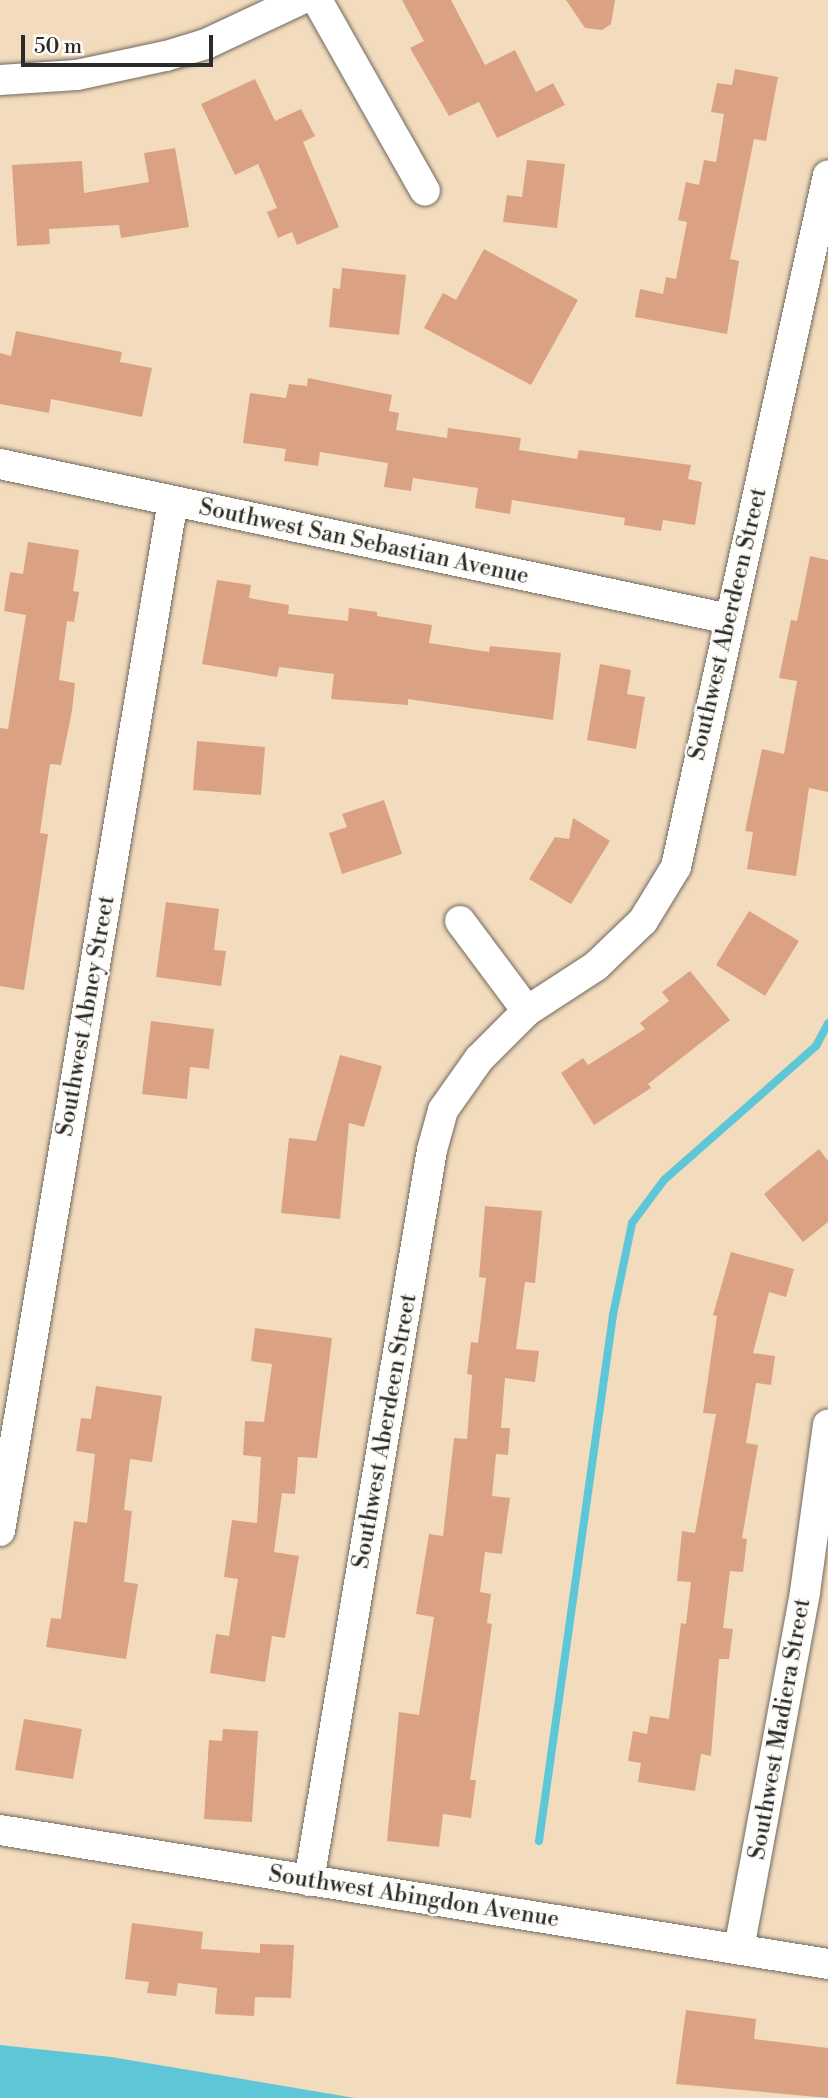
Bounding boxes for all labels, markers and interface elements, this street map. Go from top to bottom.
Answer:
scale bar [24,21,217,65]
text: 50 m [34,34,82,60]
street label: Southwest Aberdeen Street [683,485,773,763]
street label: Southwest San Sebastian Avenue [197,494,531,590]
street label: Southwest Abney Street [51,894,121,1138]
street label: Southwest Aberdeen Street [347,1291,423,1571]
street label: Southwest Madiera Street [743,1596,817,1862]
street label: Southwest Abingdon Avenue [267,1860,561,1934]

